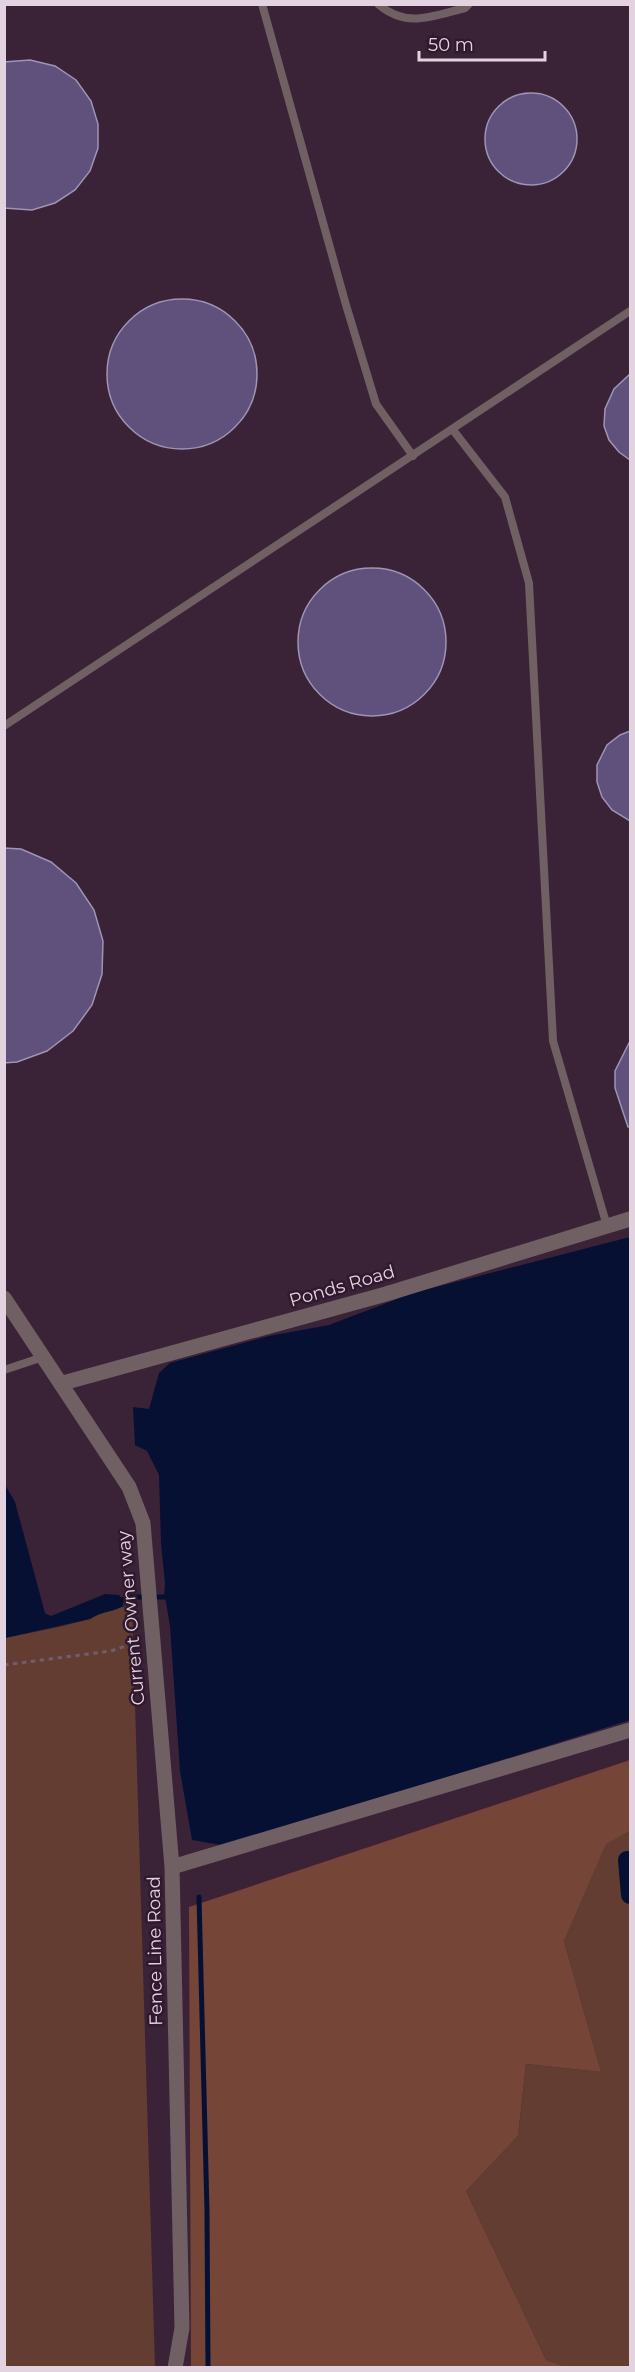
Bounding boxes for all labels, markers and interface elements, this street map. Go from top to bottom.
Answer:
scale bar [419,24,545,62]
text: 50 m [428,34,474,56]
street label: Ponds Road [287,1260,397,1312]
street label: Current Owner way [112,1530,150,1706]
street label: Fence Line Road [143,1876,167,2026]

